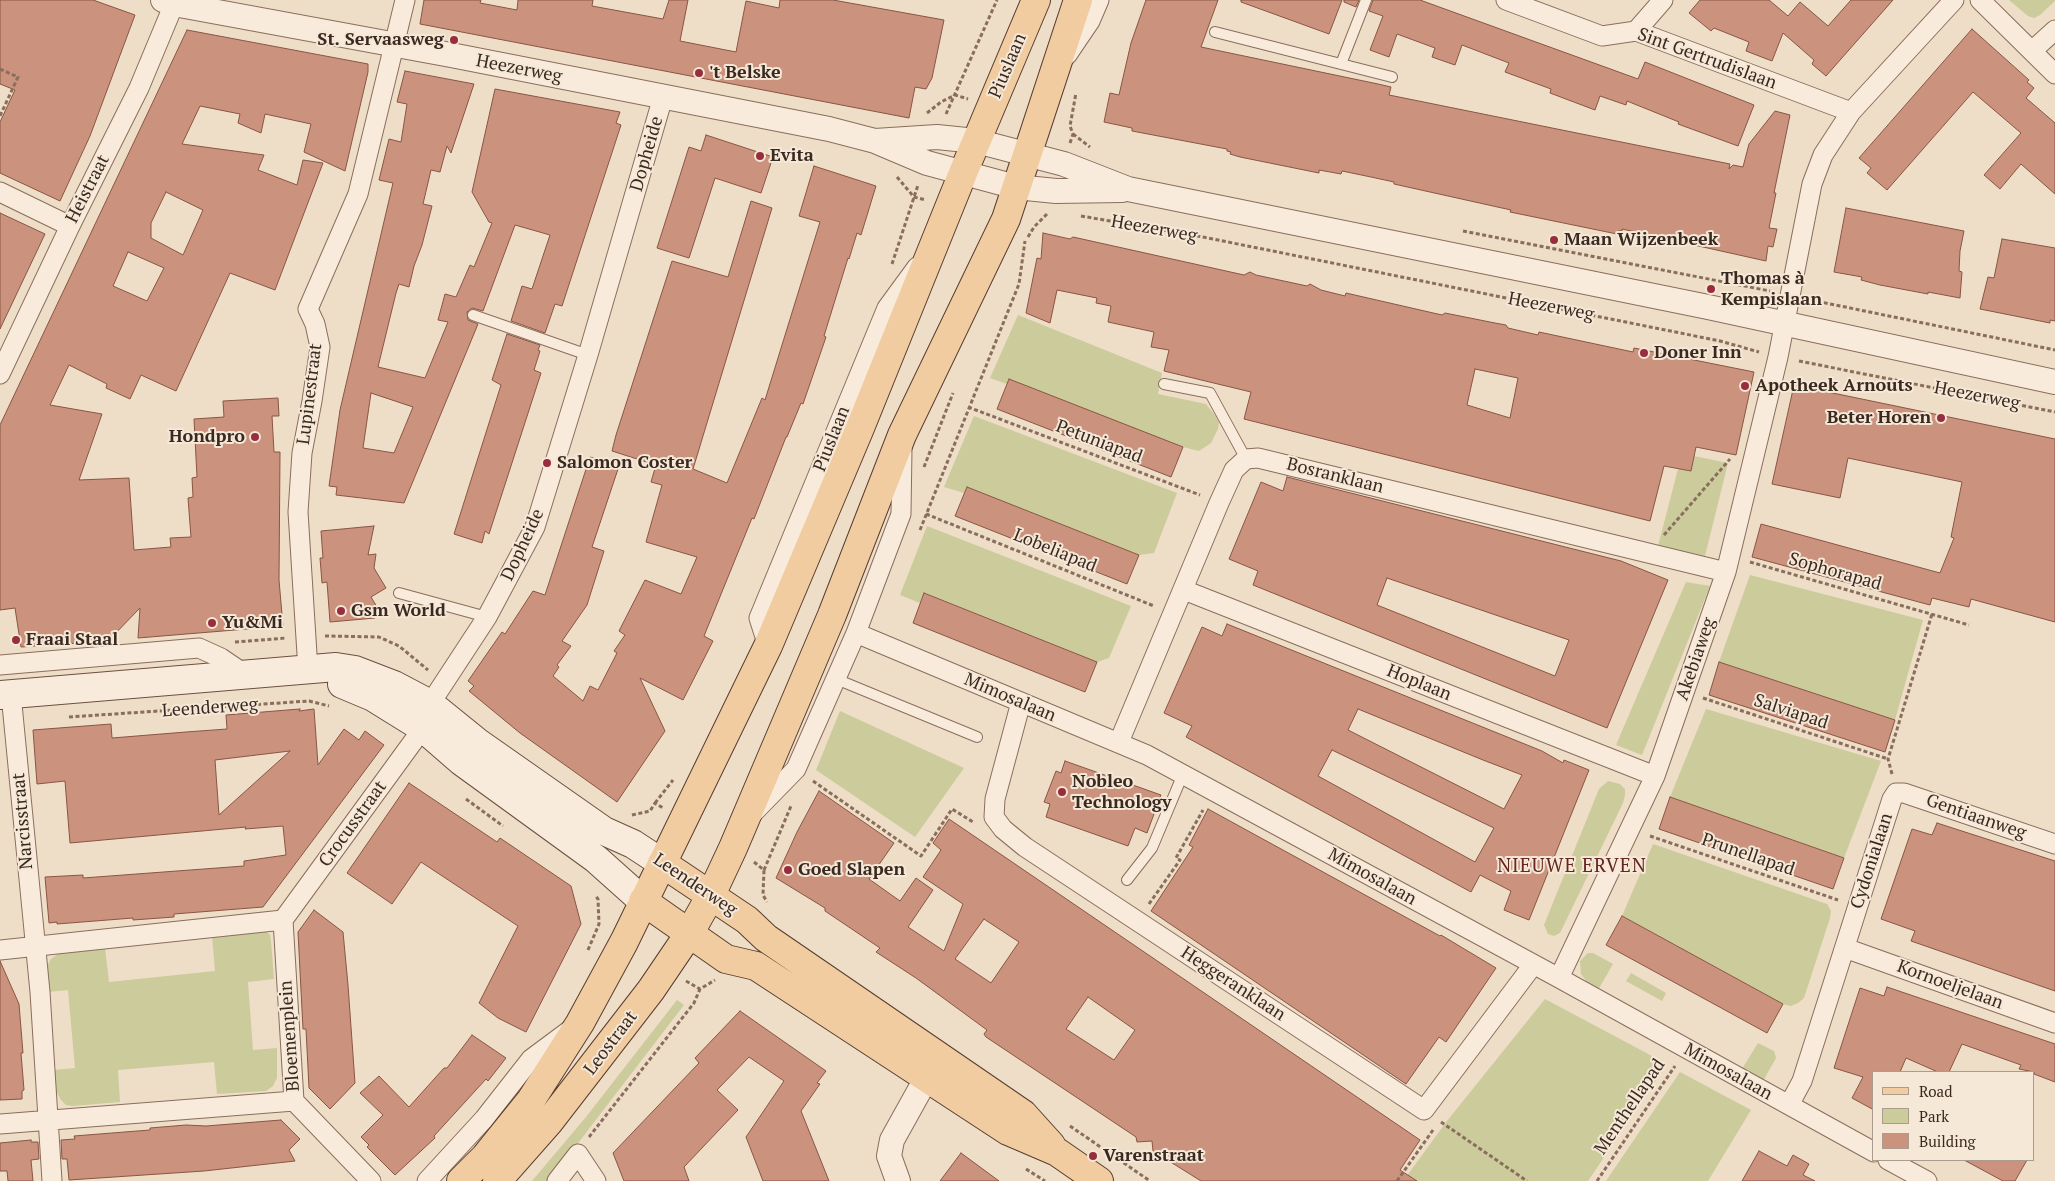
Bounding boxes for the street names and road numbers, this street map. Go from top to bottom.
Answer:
street label: Sint Gertrudislaan [1634,24,1780,94]
street label: Piuslaan [985,30,1031,102]
street label: Heezerweg [474,50,564,88]
street label: Dopheide [626,114,668,194]
street label: Heistraat [62,151,114,227]
street label: Heezerweg [1109,211,1199,247]
street label: Heezerweg [1506,288,1596,326]
street label: Lupinestraat [293,342,327,446]
street label: Heezerweg [1932,377,2022,415]
street label: Piuslaan [809,403,855,475]
street label: Petuniapad [1053,416,1145,468]
street label: Bosranklaan [1284,454,1386,498]
street label: Dopheide [497,506,549,584]
street label: Lobeliapad [1010,525,1100,577]
street label: Sophorapad [1786,548,1884,596]
street label: Akebiaweg [1672,615,1720,703]
street label: Hoplaan [1384,660,1454,706]
street label: Mimosalaan [961,669,1059,727]
street label: Salviapad [1751,690,1831,734]
street label: Leenderweg [161,694,259,722]
street label: Narcisstraat [8,772,38,870]
street label: Crocusstraat [315,777,391,871]
street label: Gentiaanweg [1923,790,2029,844]
street label: Cydonialaan [1846,810,1898,912]
street label: Prunellapad [1699,829,1797,881]
street label: Mimosalaan [1324,844,1420,910]
street label: Leenderweg [649,849,741,921]
street label: Heggeranklaan [1177,942,1289,1026]
street label: Kornoeljelaan [1894,956,2006,1014]
street label: Bloemenplein [275,980,305,1092]
street label: Leostraat [580,1006,642,1080]
street label: Mimosalaan [1680,1039,1776,1105]
street label: Menthellapad [1590,1055,1670,1159]

